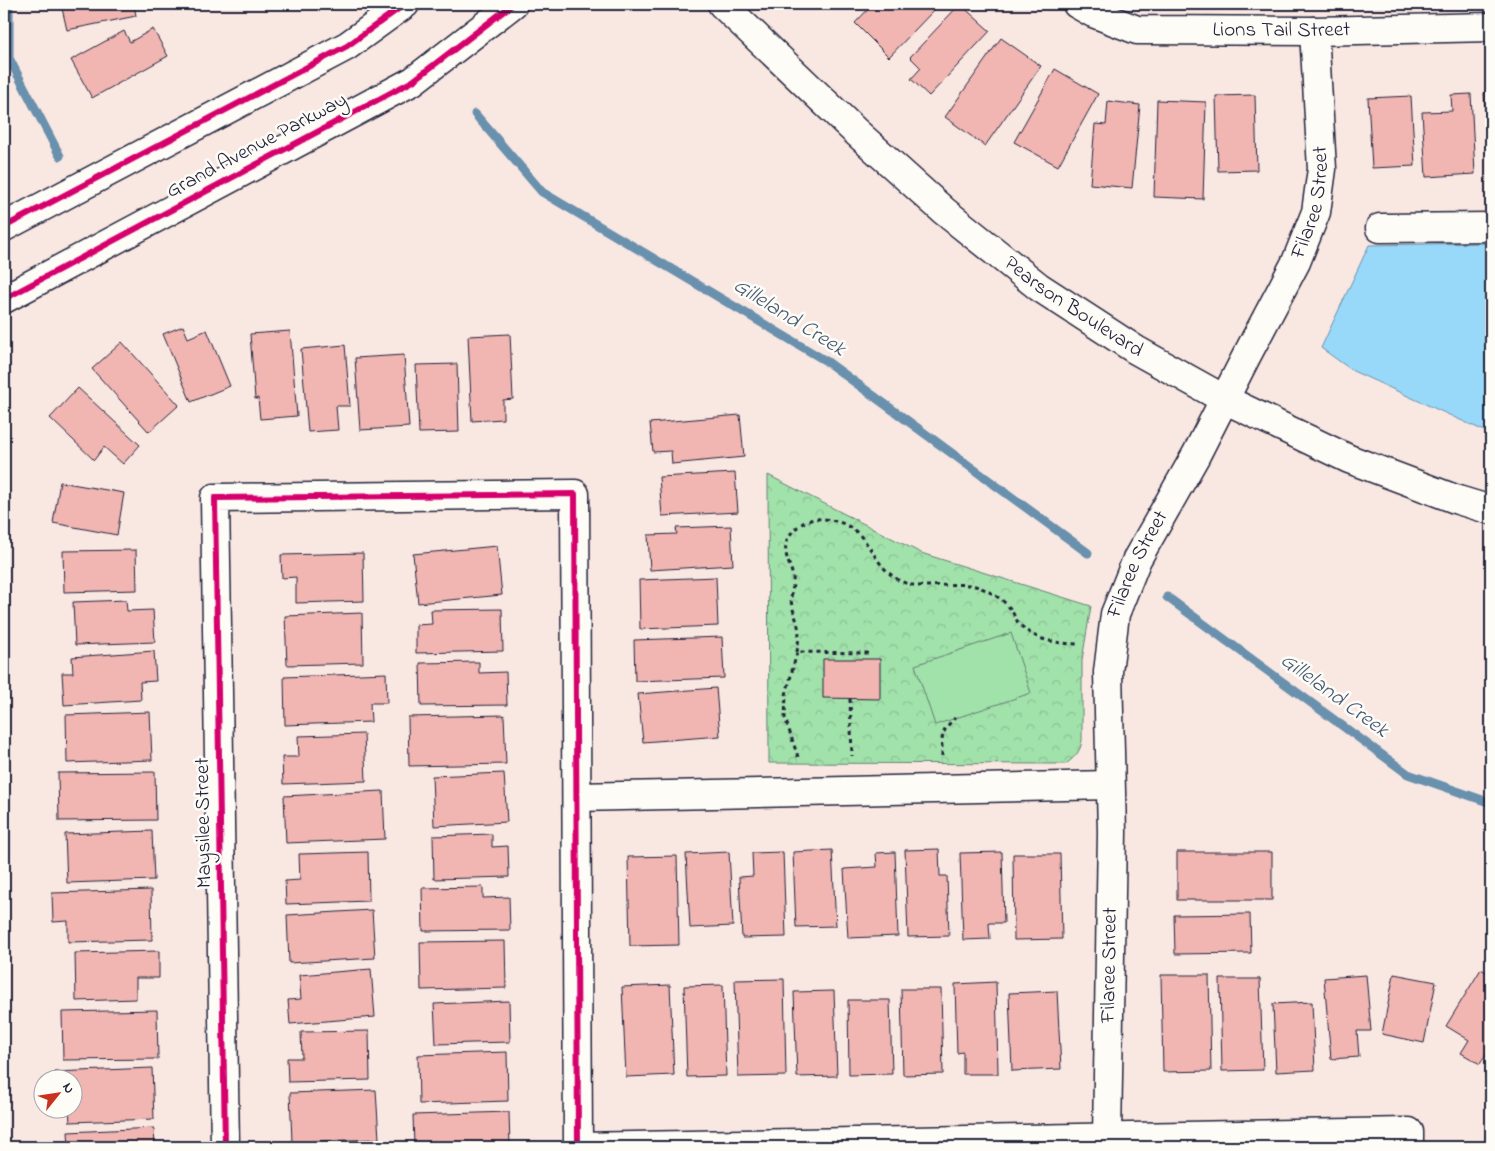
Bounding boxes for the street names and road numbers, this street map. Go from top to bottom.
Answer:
street label: Lions Tail Street [1213,15,1351,46]
street label: Grand Avenue Parkway [161,86,354,208]
street label: Filaree Street [1283,145,1337,264]
street label: Pearson Boulevard [997,249,1149,366]
street label: Filaree Street [1099,505,1176,624]
street label: Maysilee Street [188,757,222,889]
street label: Filaree Street [1094,907,1126,1024]

